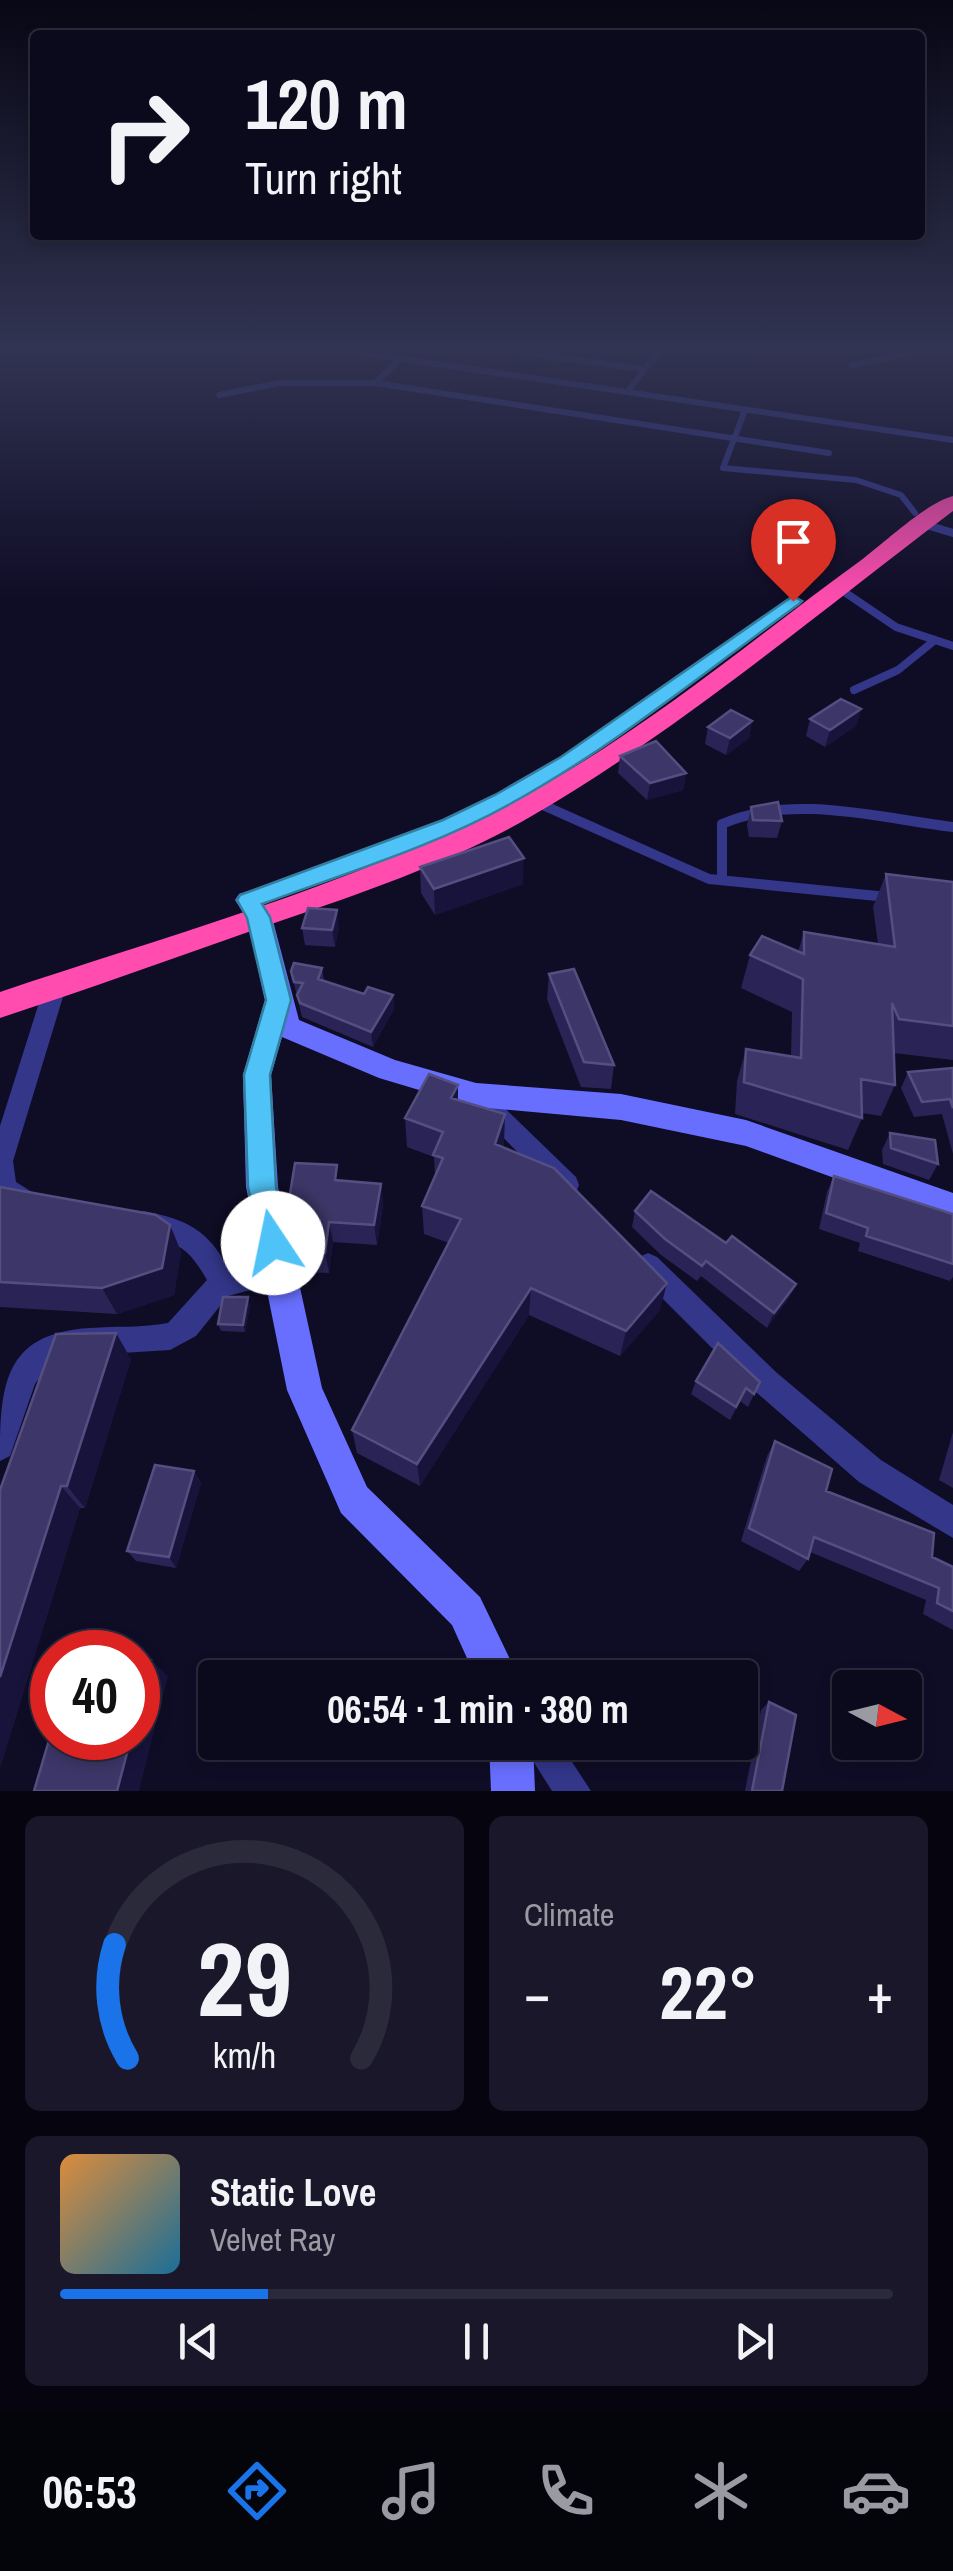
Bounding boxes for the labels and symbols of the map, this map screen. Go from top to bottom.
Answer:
pin [751,499,836,602]
position arrow [221,1191,325,1295]
speed limit sign: 40 [30,1630,160,1760]
north arrow [832,1670,922,1760]

